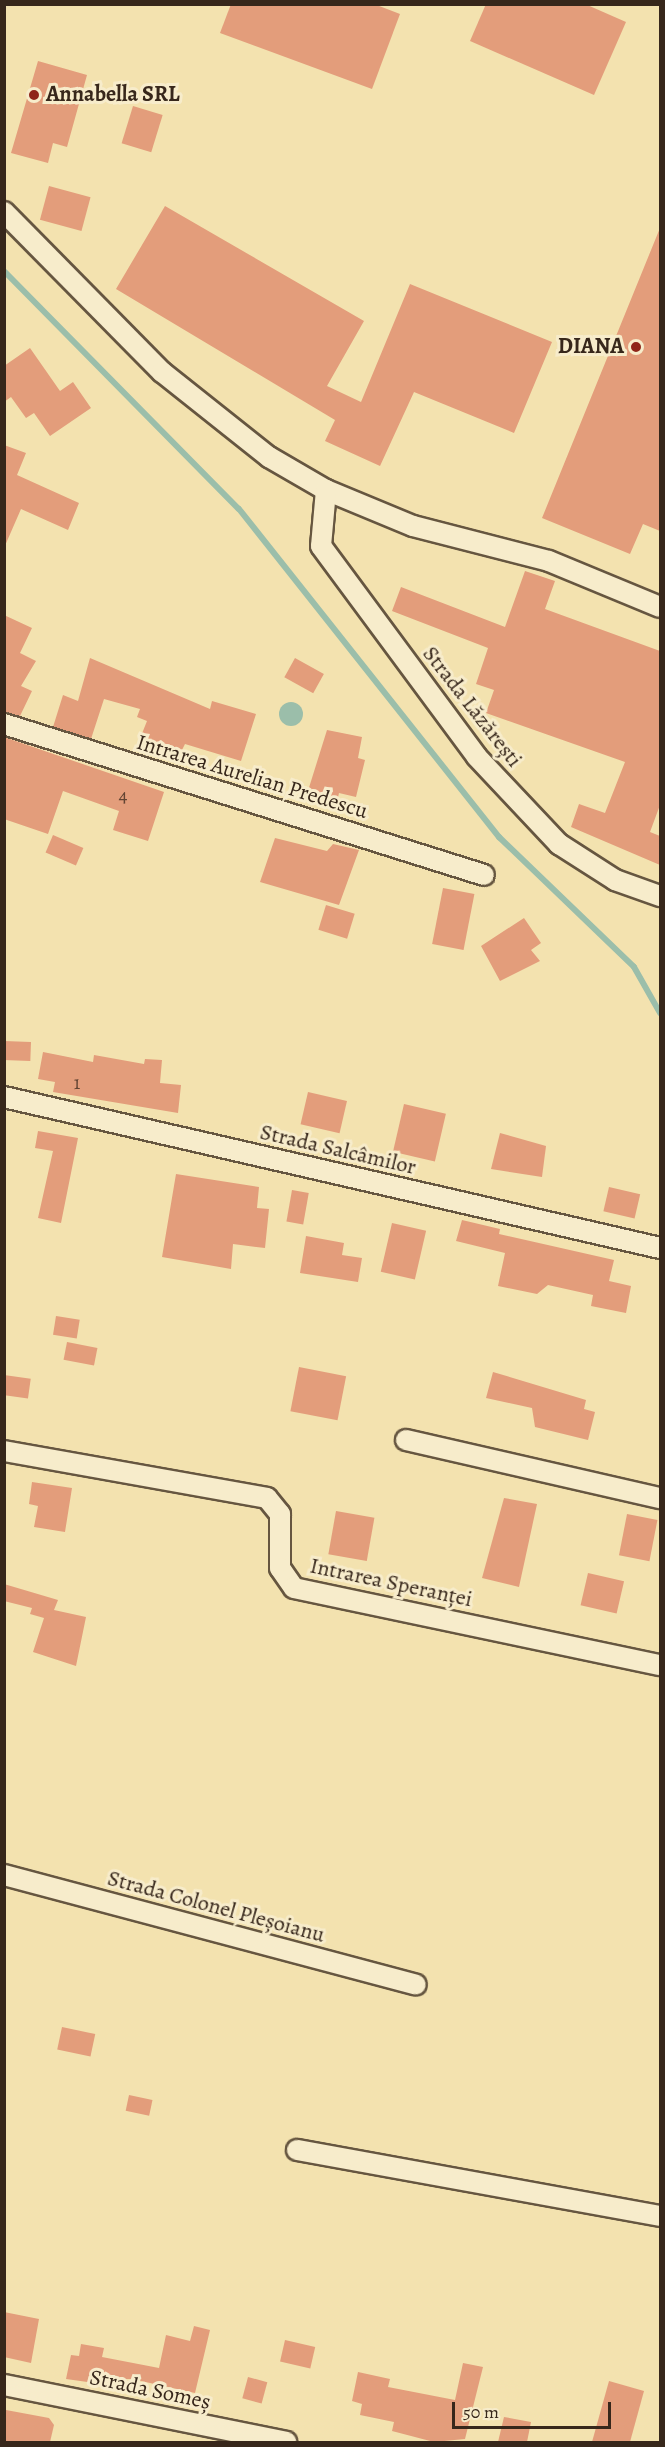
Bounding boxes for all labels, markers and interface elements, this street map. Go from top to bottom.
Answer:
place label: Annabella SRL [46,82,180,108]
marker: Annabella SRL [27,88,41,102]
place label: DIANA [558,334,624,360]
marker: DIANA [629,340,643,354]
street label: Strada Lăzărești [417,641,527,773]
street label: Intrarea Aurelian Predescu [133,729,371,825]
house number: 4 [118,783,128,807]
house number: 1 [74,1070,80,1094]
street label: Strada Salcâmilor [257,1119,419,1181]
street label: Intrarea Speranței [307,1553,475,1613]
street label: Strada Colonel Pleșoianu [105,1865,327,1949]
street label: Strada Someș [87,2364,213,2416]
scale bar [455,2390,614,2428]
text: 50 m [463,2400,499,2424]

